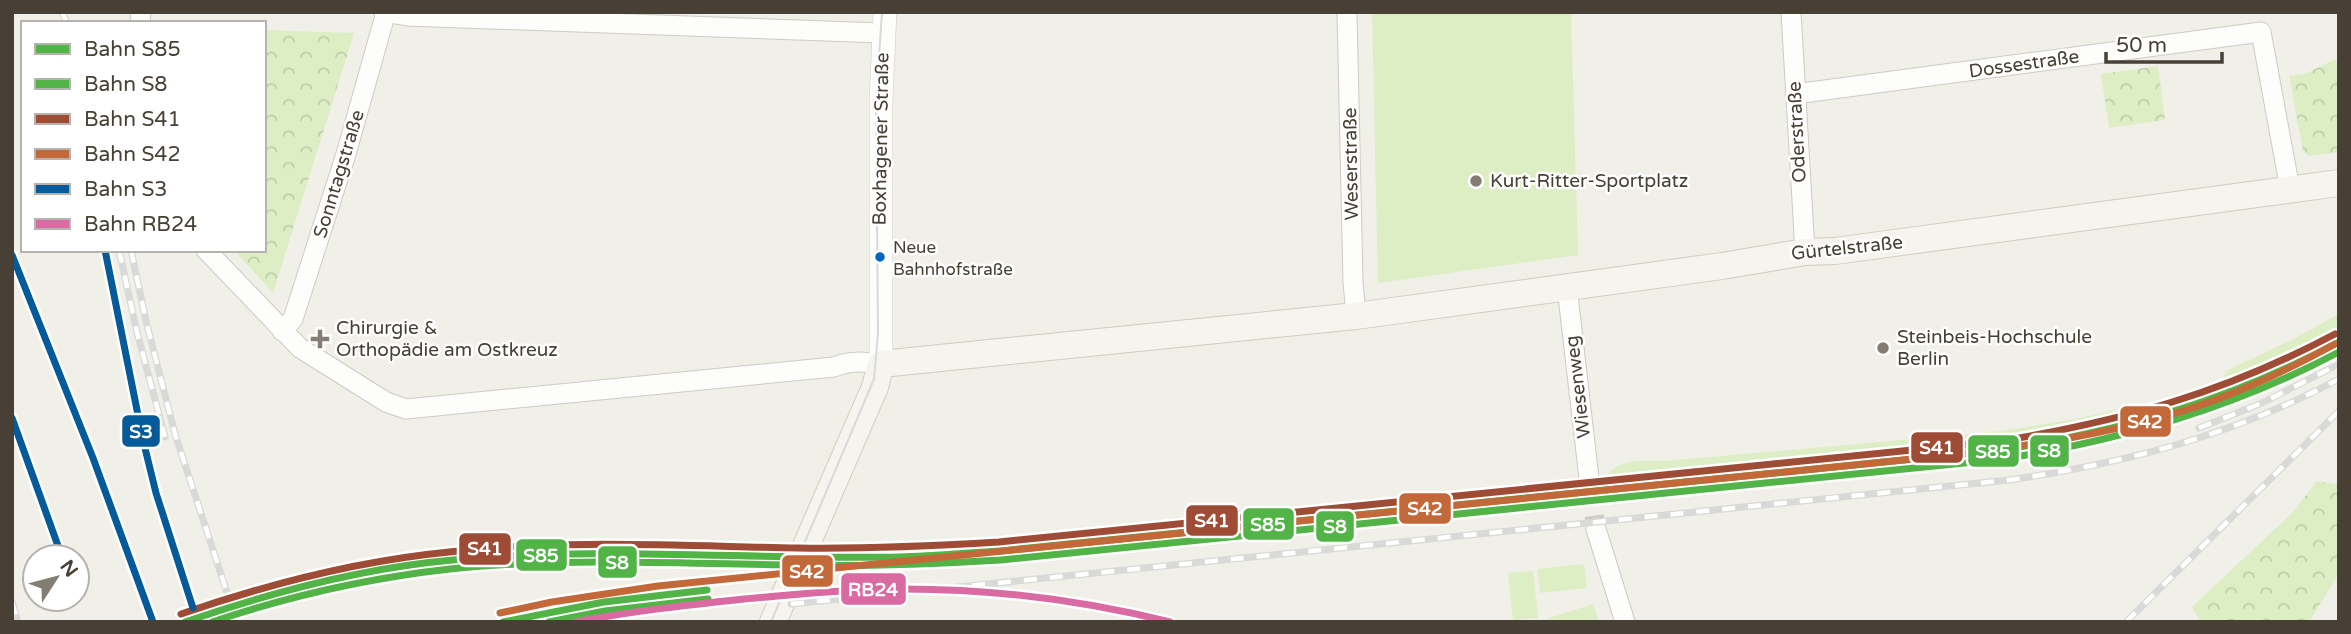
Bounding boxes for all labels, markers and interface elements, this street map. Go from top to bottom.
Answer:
legend [21,21,266,252]
scale bar [2106,21,2222,65]
text: 50 m [2116,33,2167,58]
text: Bahn S85 [84,37,181,62]
street label: Dossestraße [1967,45,2081,83]
street label: Boxhagener Straße [868,52,894,226]
text: Bahn S8 [84,72,168,97]
street label: Oderstraße [1783,81,1811,183]
text: Bahn S41 [84,107,181,132]
street label: Sonntagstraße [309,107,369,241]
street label: Weserstraße [1339,107,1363,221]
text: Bahn S42 [84,142,181,167]
place label: Kurt-Ritter-Sportplatz [1490,170,1688,192]
marker: Kurt-Ritter-Sportplatz [1468,173,1484,189]
text: Bahn S3 [84,177,168,202]
text: Bahn RB24 [84,212,197,237]
street label: Gürtelstraße [1790,231,1904,265]
place label: Neue Bahnhofstraße [893,237,1013,280]
marker: Neue Bahnhofstraße [873,250,887,264]
place label: Chirurgie & Orthopädie am Ostkreuz [336,317,558,361]
place label: Steinbeis-Hochschule Berlin [1897,326,2092,370]
marker: Chirurgie & Orthopädie am Ostkreuz [310,329,330,349]
street label: Wiesenweg [1561,334,1595,440]
marker: Steinbeis-Hochschule Berlin [1875,340,1891,356]
line badge: S42 [2119,405,2172,438]
text: S42 [2127,411,2163,433]
line badge: S3 [121,414,161,448]
text: S3 [129,421,153,443]
line badge: S41 [1910,431,1964,464]
line badge: S85 [1967,434,2020,468]
line badge: S8 [2029,434,2070,468]
text: S41 [1919,437,1955,459]
text: S8 [2037,440,2061,462]
text: S85 [1975,441,2011,463]
line badge: S42 [1398,492,1452,525]
text: S42 [1407,498,1443,520]
line badge: S41 [1185,504,1239,537]
line badge: S85 [1242,507,1295,541]
text: S41 [1194,510,1230,532]
line badge: S8 [1315,510,1355,543]
text: S85 [1250,514,1286,536]
text: S8 [1323,516,1347,538]
line badge: S41 [458,532,512,566]
text: S41 [467,538,503,560]
line badge: S85 [515,538,568,572]
north arrow [21,543,91,613]
text: S85 [523,545,559,567]
line badge: S8 [597,545,638,579]
text: S8 [605,552,629,574]
line badge: S42 [781,554,834,588]
text: N [56,556,82,581]
text: S42 [789,561,825,583]
line badge: RB24 [840,572,907,606]
text: RB24 [848,579,898,601]

